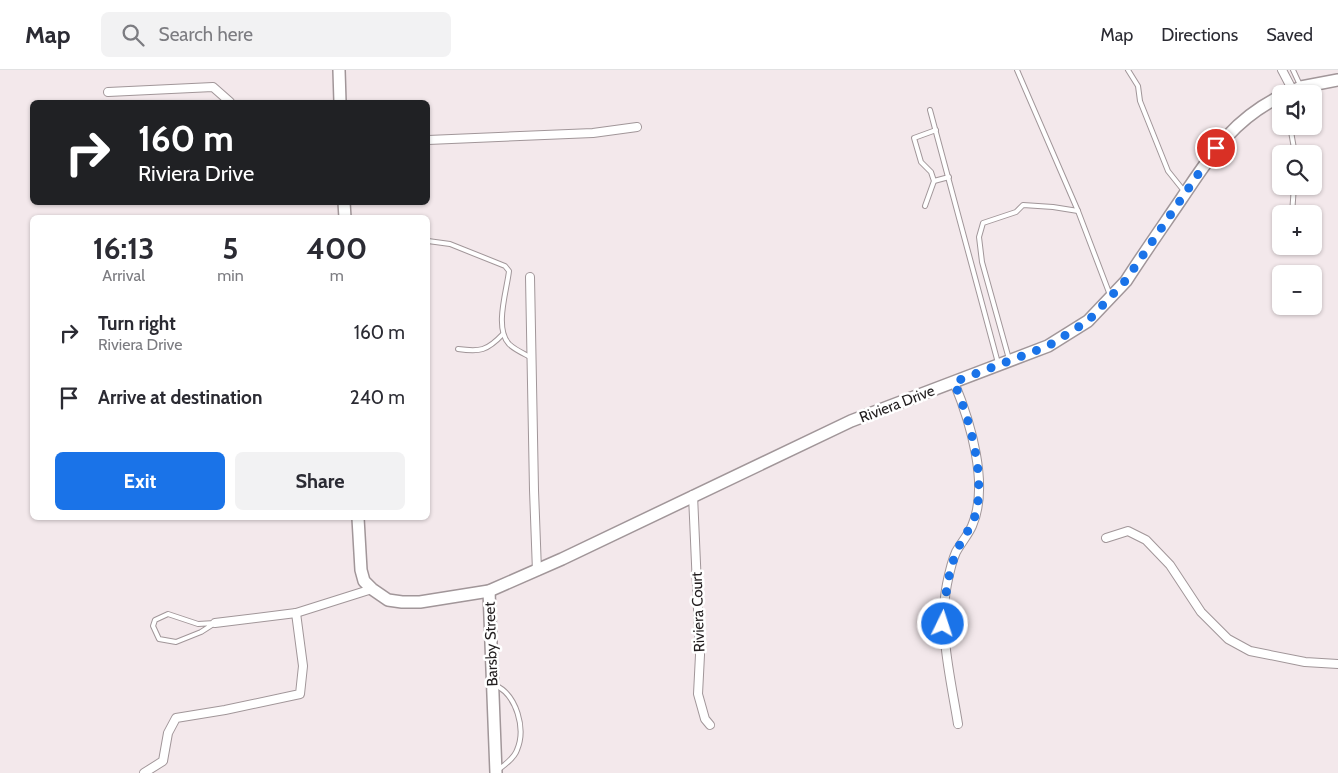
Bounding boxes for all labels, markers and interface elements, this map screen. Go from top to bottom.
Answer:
search box [101,12,451,57]
text: Map [25,20,71,49]
icon: search [119,21,147,49]
text: Search here [159,23,253,46]
text: Map [1100,24,1133,46]
text: Directions [1161,24,1238,46]
text: Saved [1266,24,1313,46]
map controls [1272,85,1322,315]
button: sound [1272,85,1322,135]
text: 160 m [138,117,234,160]
icon: right [55,120,120,185]
pin [1195,127,1237,169]
icon: arrive [1202,134,1230,162]
button: search [1272,145,1322,195]
text: Riviera Drive [138,160,254,187]
button: + [1272,205,1322,255]
text: 16:13 [93,230,155,267]
text: 5 [222,230,238,267]
text: 400 [306,230,367,267]
button: − [1272,265,1322,315]
text: Arrival [102,266,145,285]
text: min [217,266,244,285]
text: m [330,266,344,285]
text: Turn right [98,312,176,335]
icon: right [55,319,83,347]
text: 160 m [354,321,405,344]
text: Riviera Drive [98,335,183,354]
street label: Riviera Drive [857,381,937,427]
icon: arrive [55,384,83,412]
text: Arrive at destination [98,386,262,409]
text: 240 m [350,386,405,409]
button: Exit [55,452,225,510]
button: Share [235,452,405,510]
street label: Riviera Court [688,571,708,653]
position arrow [916,597,968,649]
street label: Barsby Street [481,601,501,687]

